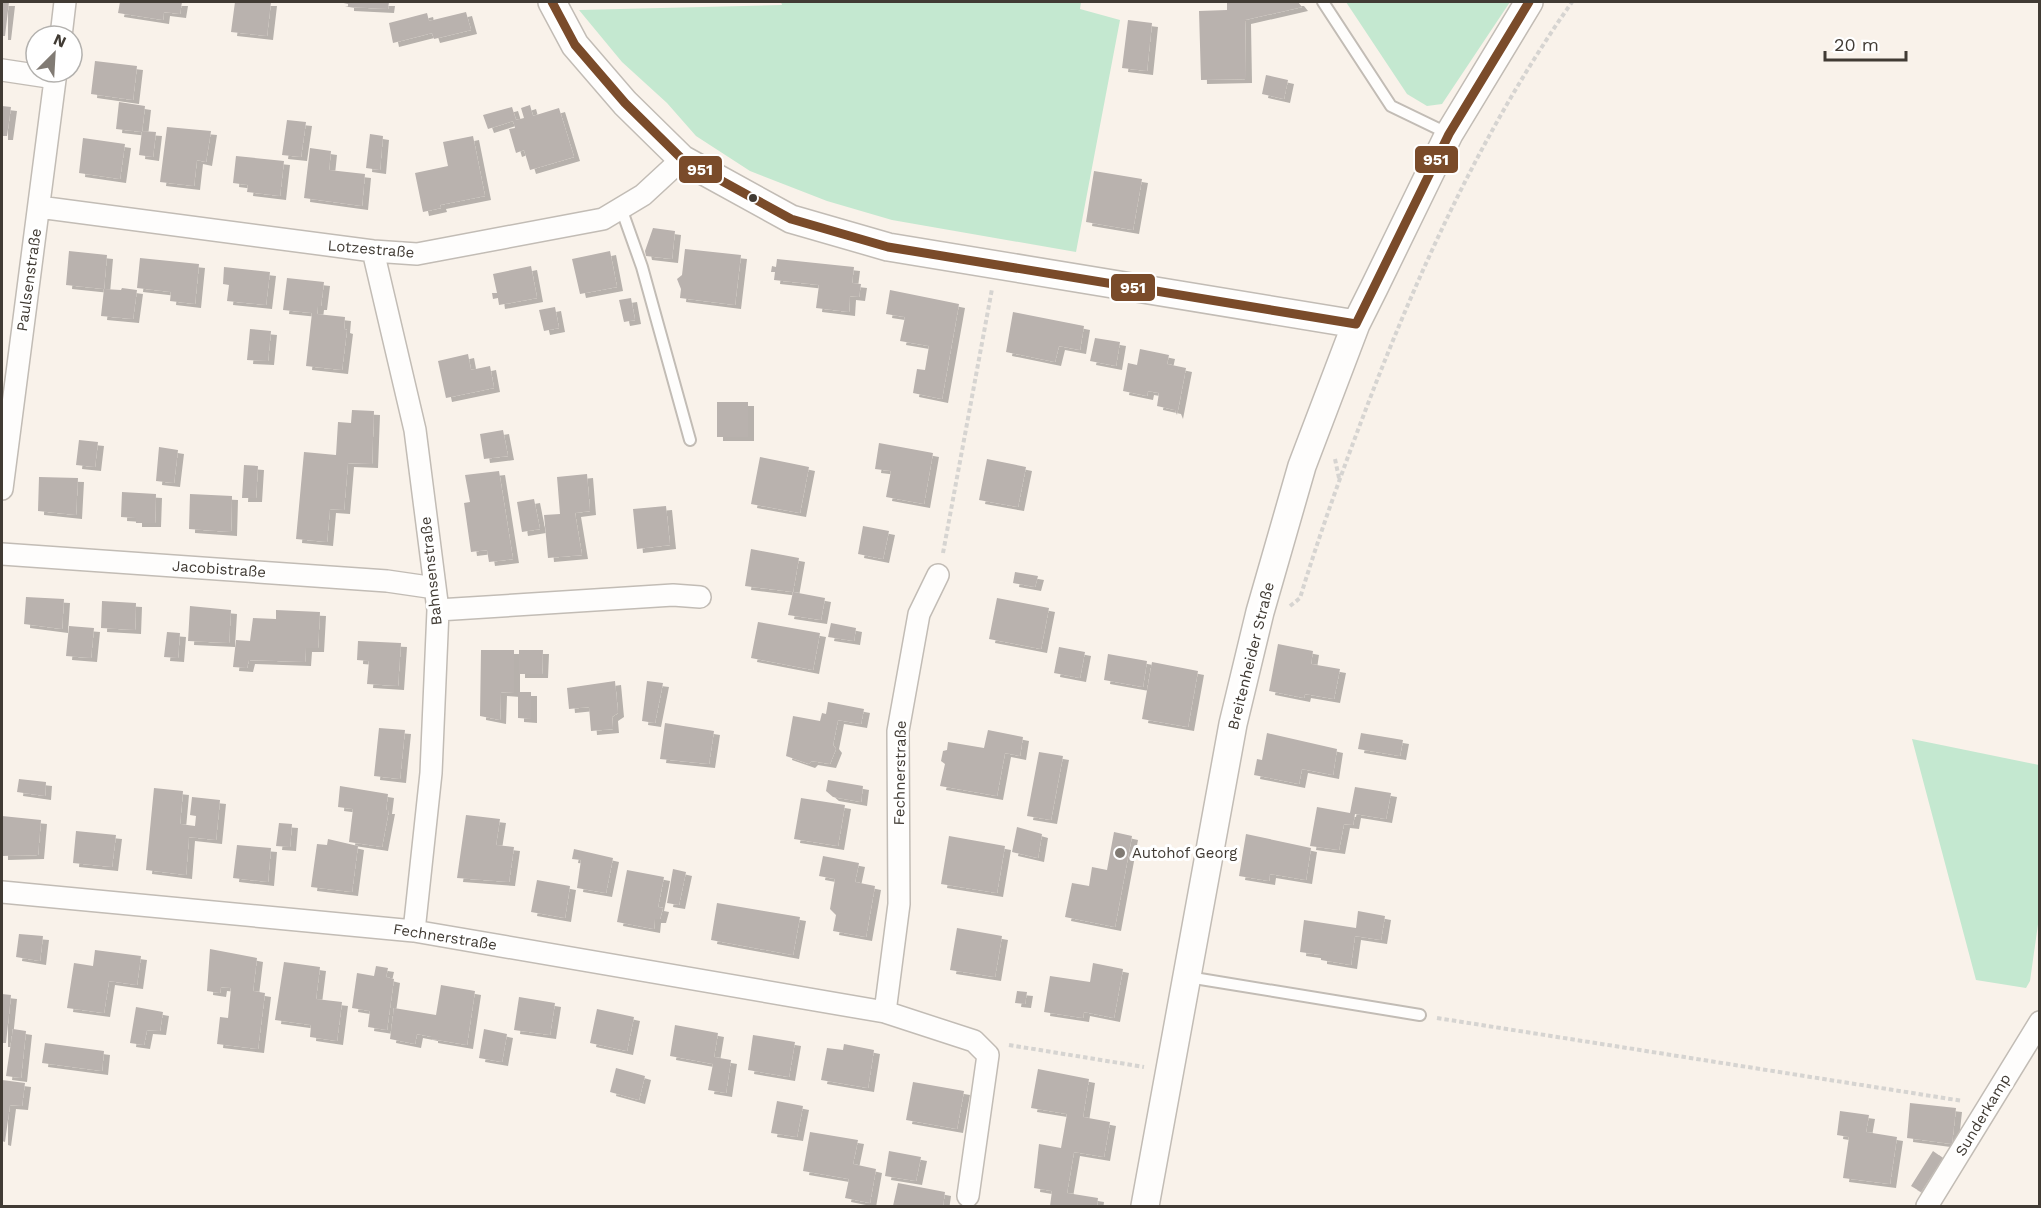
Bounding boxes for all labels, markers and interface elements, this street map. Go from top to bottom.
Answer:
north arrow [24,24,84,84]
scale bar [1825,24,1906,62]
text: N [51,30,69,52]
text: 20 m [1834,34,1879,55]
line badge: 951 [1414,145,1459,174]
text: 951 [1423,150,1449,169]
line badge: 951 [678,155,723,184]
text: 951 [687,160,713,179]
unlabelled marker [747,192,759,204]
street label: Paulsenstraße [13,227,45,333]
street label: Lotzestraße [327,236,415,262]
line badge: 951 [1110,273,1156,302]
text: 951 [1120,278,1146,297]
street label: Bahnsenstraße [416,516,446,626]
street label: Jacobistraße [171,557,267,581]
street label: Breitenheider Straße [1224,580,1278,732]
street label: Fechnerstraße [890,720,910,826]
place label: Autohof Georg [1132,844,1237,862]
marker: Autohof Georg [1113,846,1127,860]
street label: Fechnerstraße [392,920,498,954]
street label: Sunderkamp [1951,1071,2015,1159]

